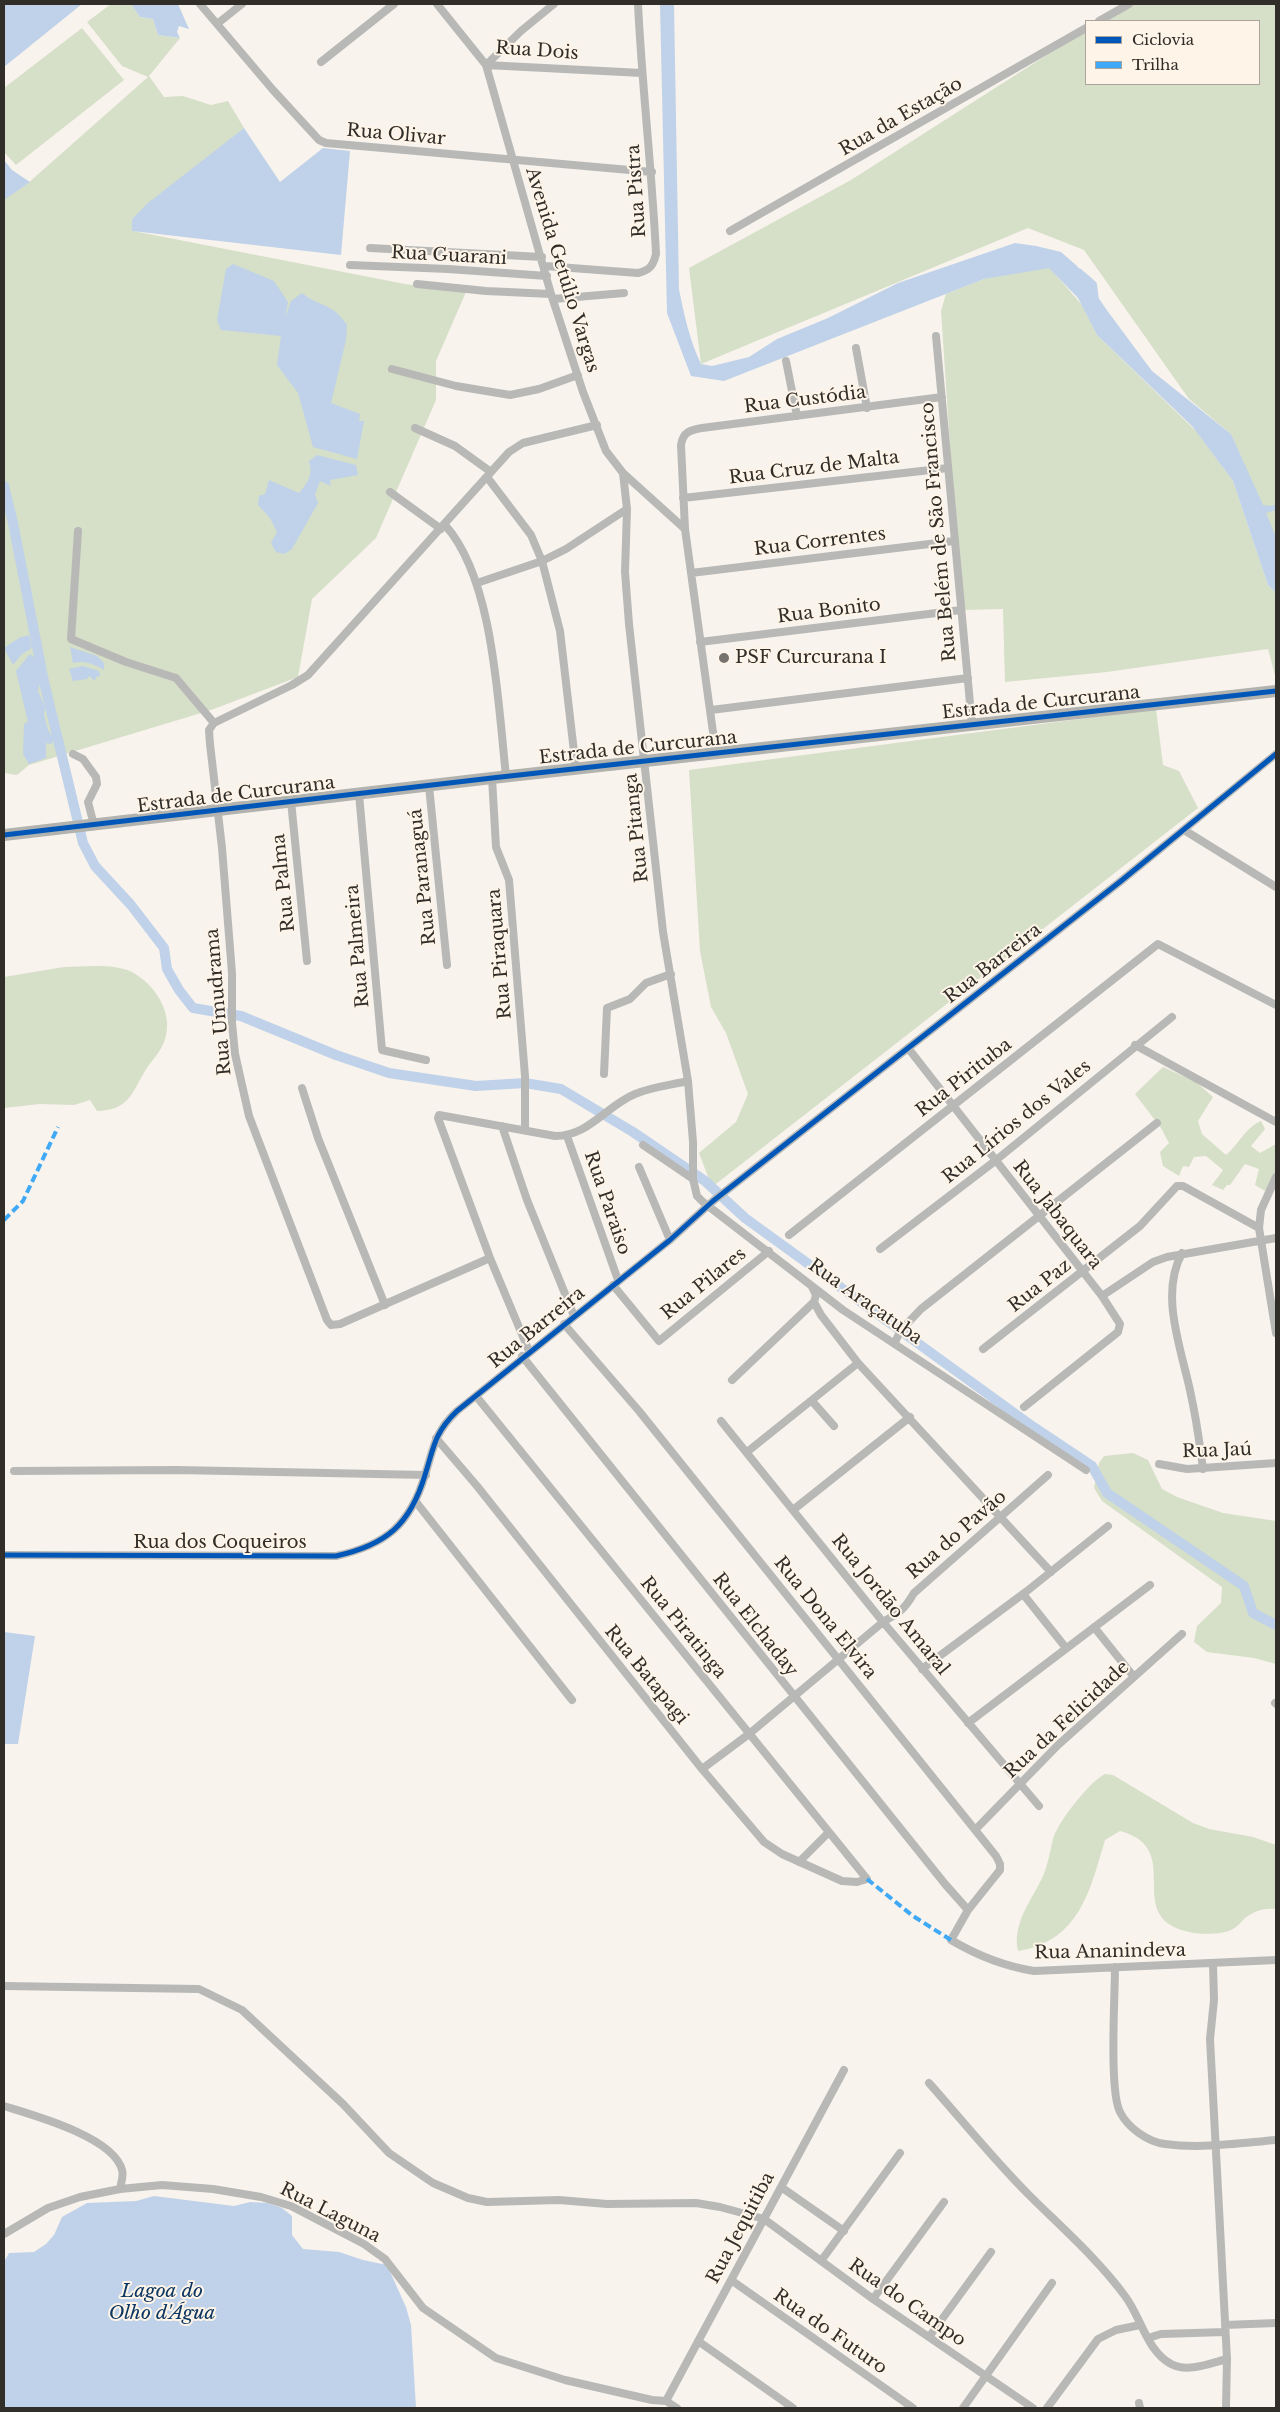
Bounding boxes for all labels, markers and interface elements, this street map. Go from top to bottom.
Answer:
legend [1085,20,1260,85]
text: Ciclovia [1132,30,1194,49]
street label: Rua Dois [495,37,579,65]
text: Trilha [1132,55,1179,74]
street label: Rua da Estação [836,73,966,161]
street label: Rua Olivar [346,120,446,150]
street label: Rua Pistra [623,144,651,238]
street label: Avenida Getúlio Vargas [520,165,604,375]
street label: Rua Guarani [390,242,508,270]
street label: Rua Custódia [743,382,867,418]
street label: Rua Belém de São Francisco [917,401,961,663]
street label: Rua Cruz de Malta [728,447,900,489]
street label: Rua Correntes [753,523,887,561]
street label: Rua Bonito [776,594,882,628]
place label: PSF Curcurana I [735,647,886,669]
marker: PSF Curcurana I [717,651,731,665]
street label: Estrada de Curcurana [941,682,1141,724]
street label: Estrada de Curcurana [538,727,738,769]
street label: Estrada de Curcurana [136,772,336,818]
street label: Rua Pitanga [621,772,653,884]
street label: Rua Paranaguá [405,808,441,946]
street label: Rua Palma [268,833,300,933]
street label: Rua Palmeira [342,883,374,1009]
street label: Rua Piraquara [484,888,516,1020]
street label: Rua Barreira [940,919,1046,1009]
street label: Rua Umudrama [202,928,236,1076]
street label: Rua Pirituba [912,1034,1016,1122]
street label: Rua Lírios dos Vales [939,1056,1095,1188]
street label: Rua Paraiso [579,1148,635,1258]
street label: Rua Jabaquara [1008,1156,1106,1274]
street label: Rua Pilares [657,1243,751,1325]
street label: Rua Araçatuba [804,1255,926,1349]
street label: Rua Paz [1004,1255,1076,1317]
street label: Rua Barreira [485,1283,589,1373]
street label: Rua Jaú [1182,1439,1252,1463]
street label: Rua do Pavão [903,1486,1011,1584]
street label: Rua Jordão Amaral [827,1530,953,1680]
street label: Rua dos Coqueiros [133,1532,307,1554]
street label: Rua Dona Elvira [769,1552,881,1684]
street label: Rua Elchaday [708,1569,802,1681]
street label: Rua Piratinga [635,1573,731,1683]
street label: Rua Batapagi [600,1621,692,1729]
street label: Rua da Felicidade [1000,1657,1134,1783]
street label: Rua Ananindeva [1034,1940,1186,1964]
street label: Rua Jequitiba [703,2169,779,2287]
street label: Rua Laguna [276,2178,384,2248]
street label: Rua do Campo [844,2255,970,2351]
water label: Lagoa do Olho d'Água [109,2281,215,2325]
street label: Rua do Futuro [769,2285,891,2379]

